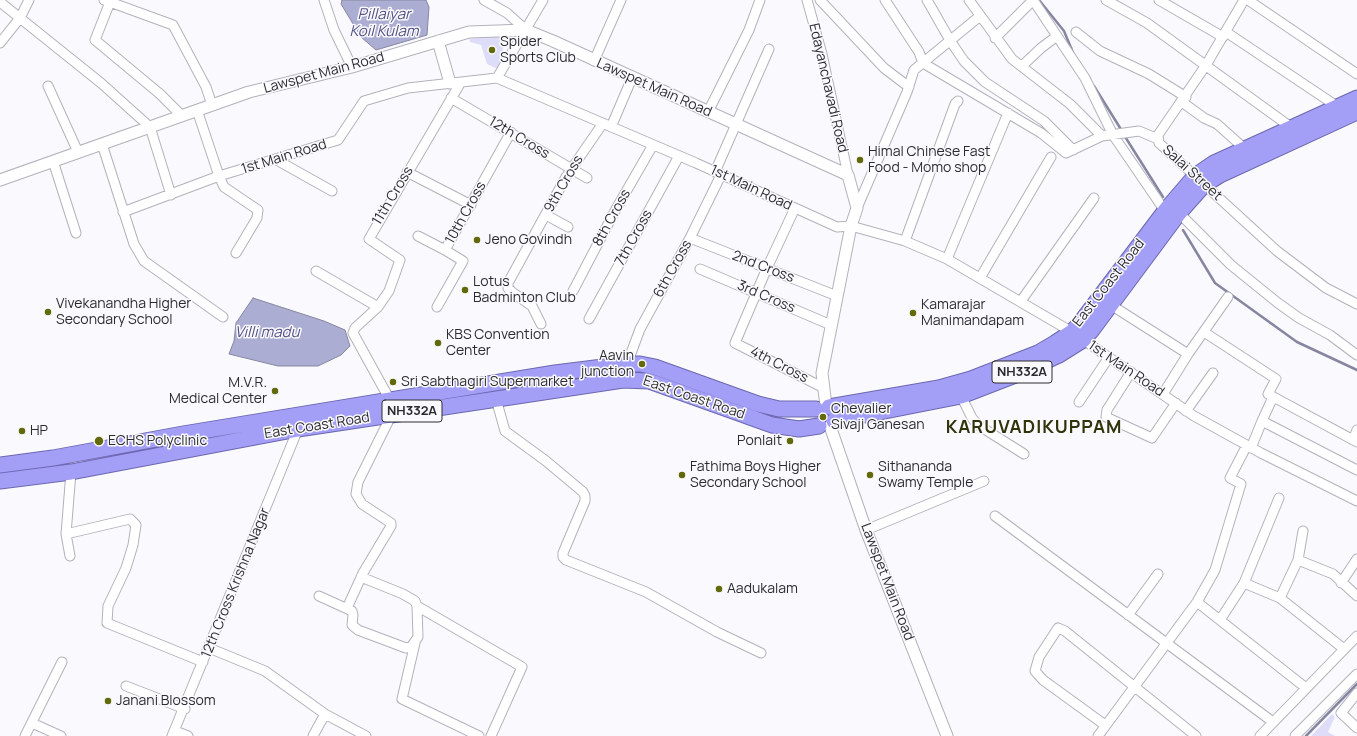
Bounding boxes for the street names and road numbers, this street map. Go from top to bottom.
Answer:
street label: Edayanchavadi Road [805,22,851,154]
street label: Lawspet Main Road [262,49,386,97]
street label: Lawspet Main Road [594,55,714,121]
street label: 12th Cross [486,113,552,163]
street label: 1st Main Road [239,136,329,178]
street label: Salai Street [1159,142,1225,204]
street label: 9th Cross [541,152,587,216]
street label: 1st Main Road [707,162,795,214]
street label: 11th Cross [369,164,417,228]
street label: 10th Cross [442,179,490,247]
street label: 8th Cross [589,187,635,249]
street label: 7th Cross [612,207,656,269]
street label: East Coast Road [1070,236,1148,330]
street label: 6th Cross [650,237,696,301]
street label: 2nd Cross [730,247,796,287]
street label: 3rd Cross [734,277,798,317]
street label: 1st Main Road [1085,337,1167,401]
street label: 4th Cross [747,343,811,387]
road number: NH332A [992,361,1052,383]
street label: East Coast Road [641,373,747,423]
road number: NH332A [382,400,442,422]
street label: East Coast Road [263,409,371,443]
street label: 12th Cross Krishna Nagar [198,505,274,661]
street label: Lawspet Main Road [857,521,917,643]

